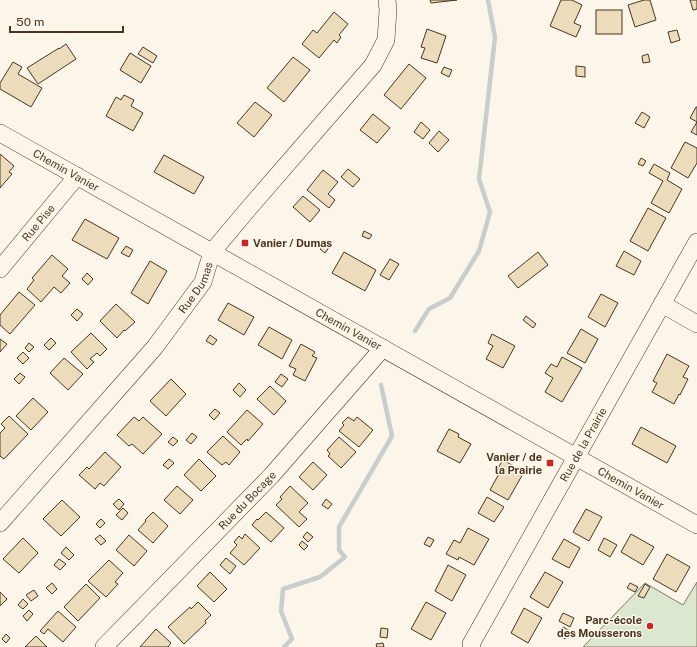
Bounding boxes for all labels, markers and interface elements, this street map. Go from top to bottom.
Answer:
scale bar [10,8,123,34]
text: 50 m [16,15,44,29]
street label: Chemin Vanier [31,147,101,194]
street label: Rue Pise [20,202,57,244]
place label: Vanier / Dumas [253,237,332,249]
marker: Vanier / Dumas [240,238,250,248]
street label: Rue Dumas [176,260,215,316]
street label: Chemin Vanier [313,306,384,352]
street label: Rue de la Prairie [558,405,609,484]
place label: Vanier / de la Prairie [486,451,542,476]
marker: Vanier / de la Prairie [545,458,555,468]
street label: Chemin Vanier [596,465,666,511]
street label: Rue du Bocage [216,469,278,532]
place label: Parc-école des Mousserons [557,614,642,639]
marker: Parc-école des Mousserons [645,621,655,631]

